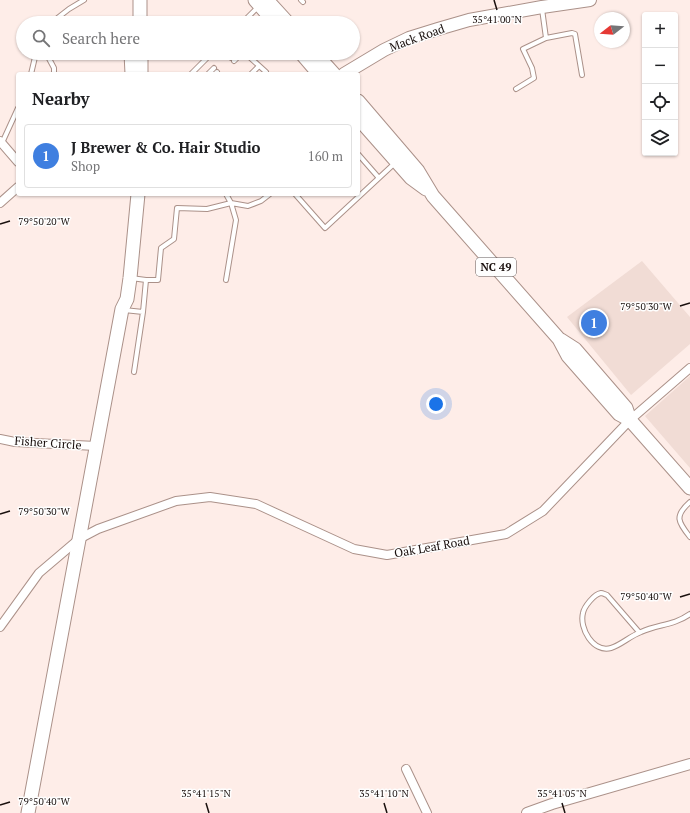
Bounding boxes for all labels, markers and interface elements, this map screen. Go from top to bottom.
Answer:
north arrow [594,12,630,48]
map controls [642,12,678,156]
button: + [642,12,678,48]
text: 35°41'00"N [472,13,522,26]
search box [16,16,360,60]
street label: Mack Road [387,20,447,54]
icon: search [30,27,52,49]
text: Search here [62,28,140,48]
button: − [642,48,678,84]
button: locate [642,84,678,120]
text: Nearby [32,87,90,110]
button: layers [642,120,678,156]
text: J Brewer & Co. Hair Studio [71,137,261,157]
text: 1 [42,147,50,165]
text: 160 m [308,147,343,165]
text: Shop [71,157,100,175]
text: 79°50'20"W [18,215,70,228]
road number: NC 49 [476,258,516,276]
text: 79°50'30"W [620,300,672,313]
pin: 1 [581,308,607,338]
your location [426,394,446,414]
street label: Fisher Circle [14,433,82,452]
text: 79°50'30"W [18,505,70,518]
street label: Oak Leaf Road [393,532,471,561]
text: 79°50'40"W [620,590,672,603]
text: 35°41'15"N [181,787,231,800]
text: 35°41'10"N [359,787,409,800]
text: 35°41'05"N [537,787,587,800]
text: 79°50'40"W [18,795,70,808]

